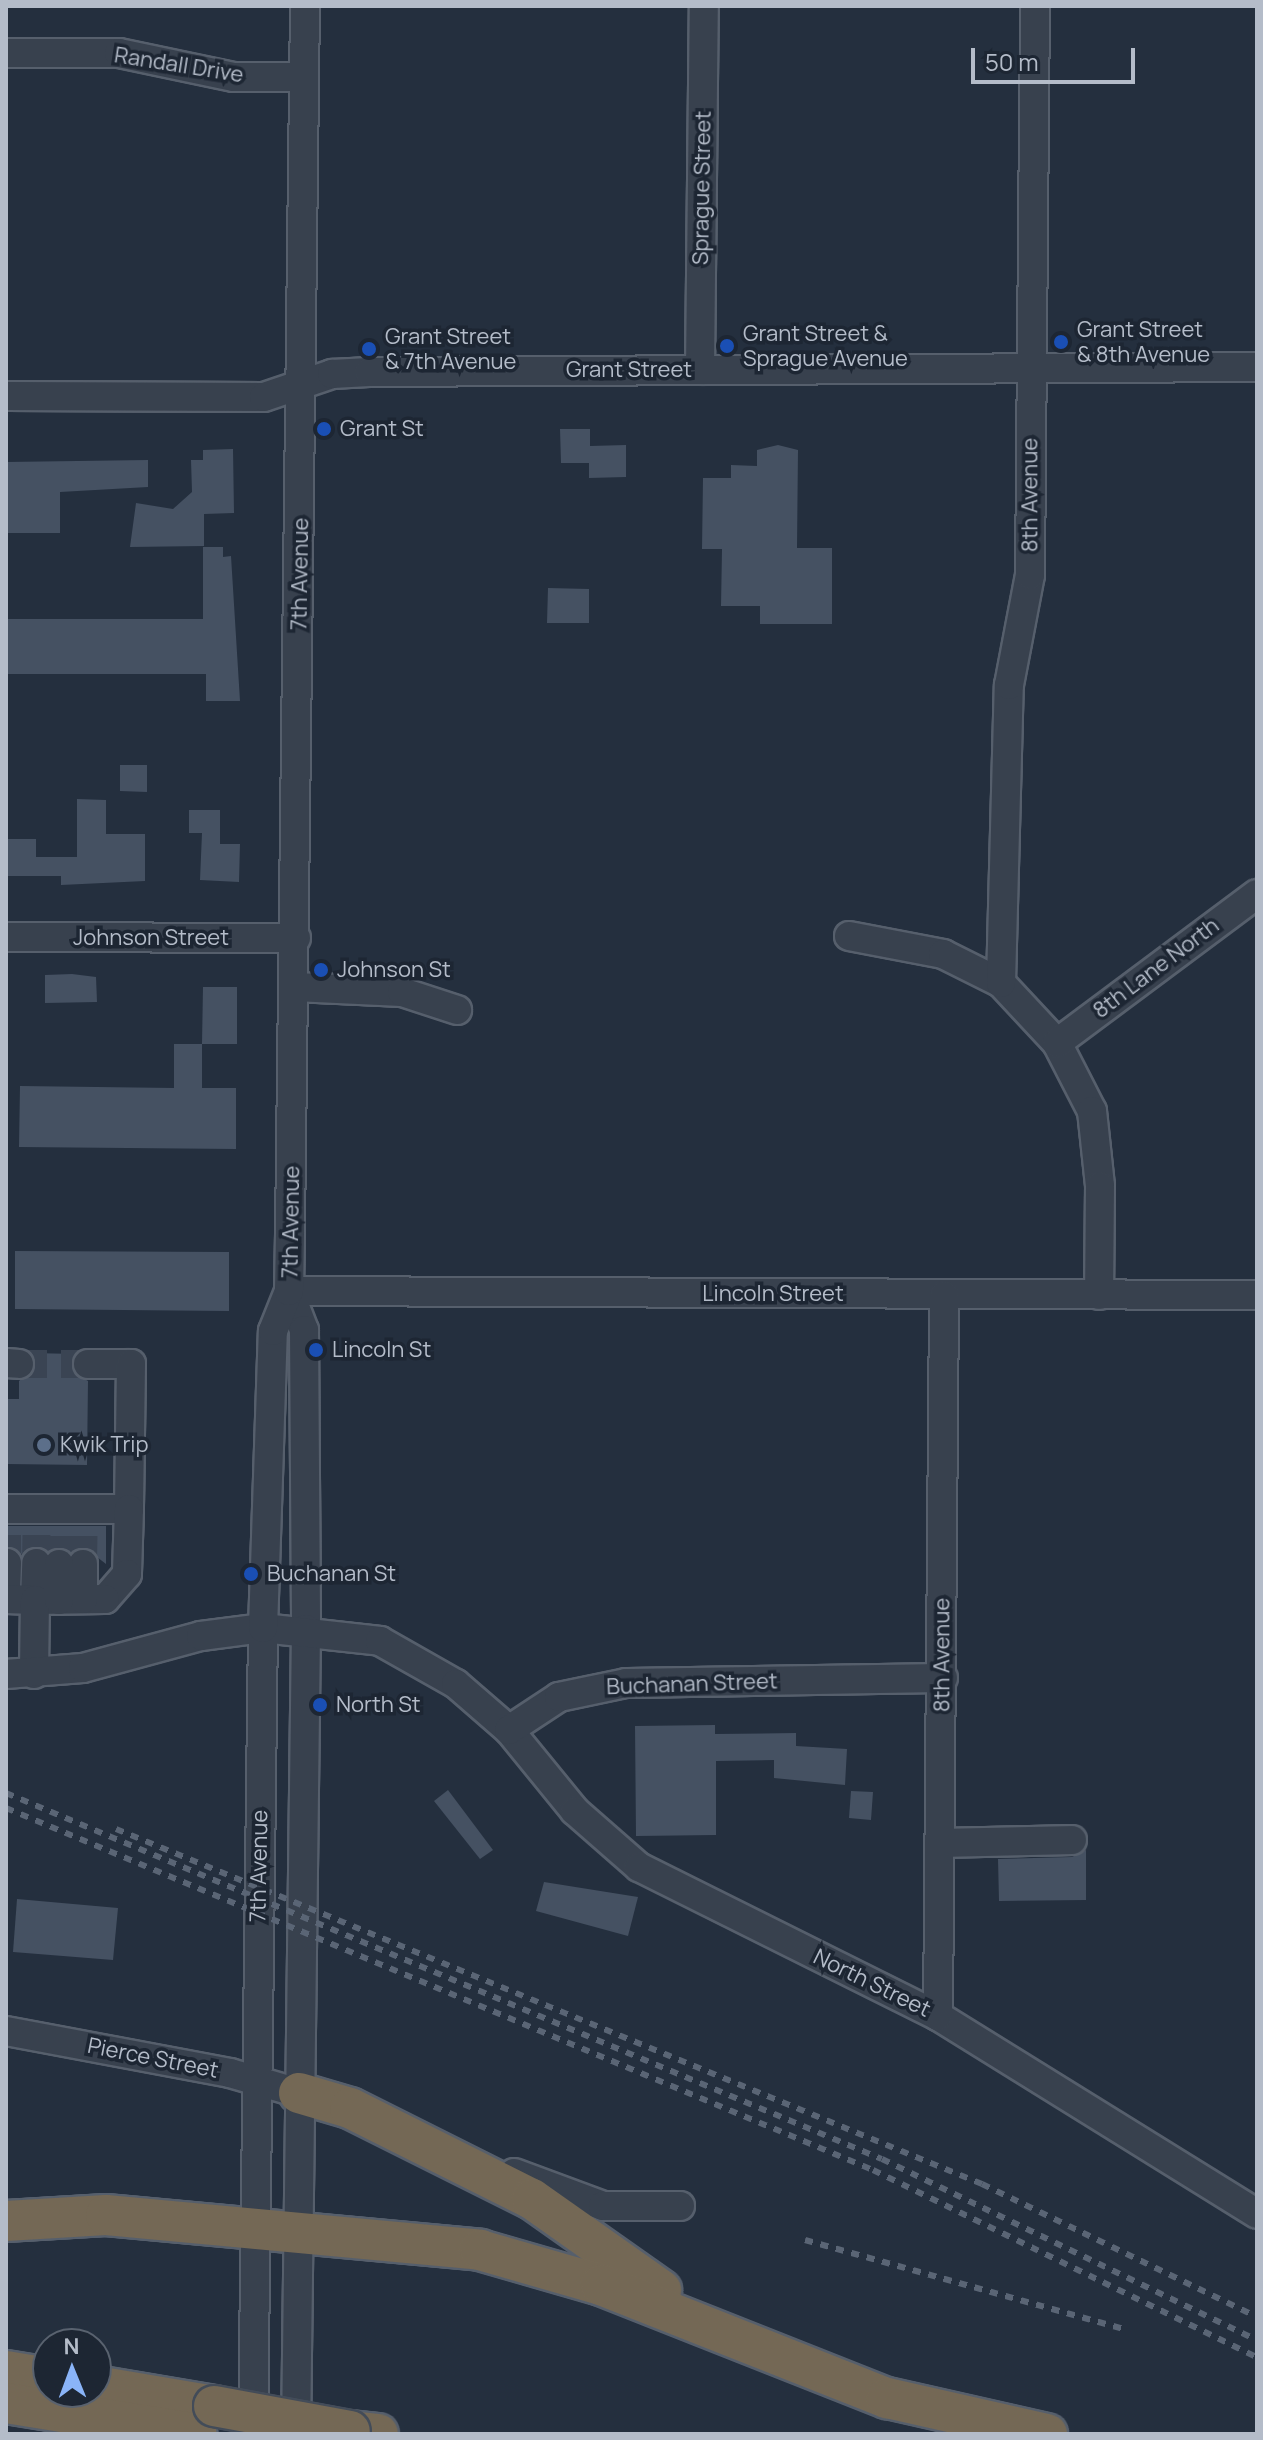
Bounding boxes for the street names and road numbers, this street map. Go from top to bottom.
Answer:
street label: Randall Drive [113,42,245,88]
street label: Sprague Street [687,111,717,265]
street label: Grant Street [566,357,692,383]
street label: 8th Avenue [1017,438,1043,552]
street label: 7th Avenue [286,517,314,631]
street label: 8th Lane North [1088,912,1224,1024]
street label: Johnson Street [73,925,229,951]
street label: 7th Avenue [277,1165,305,1279]
street label: Lincoln Street [702,1281,844,1307]
street label: 8th Avenue [929,1598,955,1712]
street label: Buchanan Street [606,1668,778,1700]
street label: 7th Avenue [245,1809,273,1923]
street label: North Street [809,1943,935,2023]
street label: Pierce Street [85,2032,221,2084]

